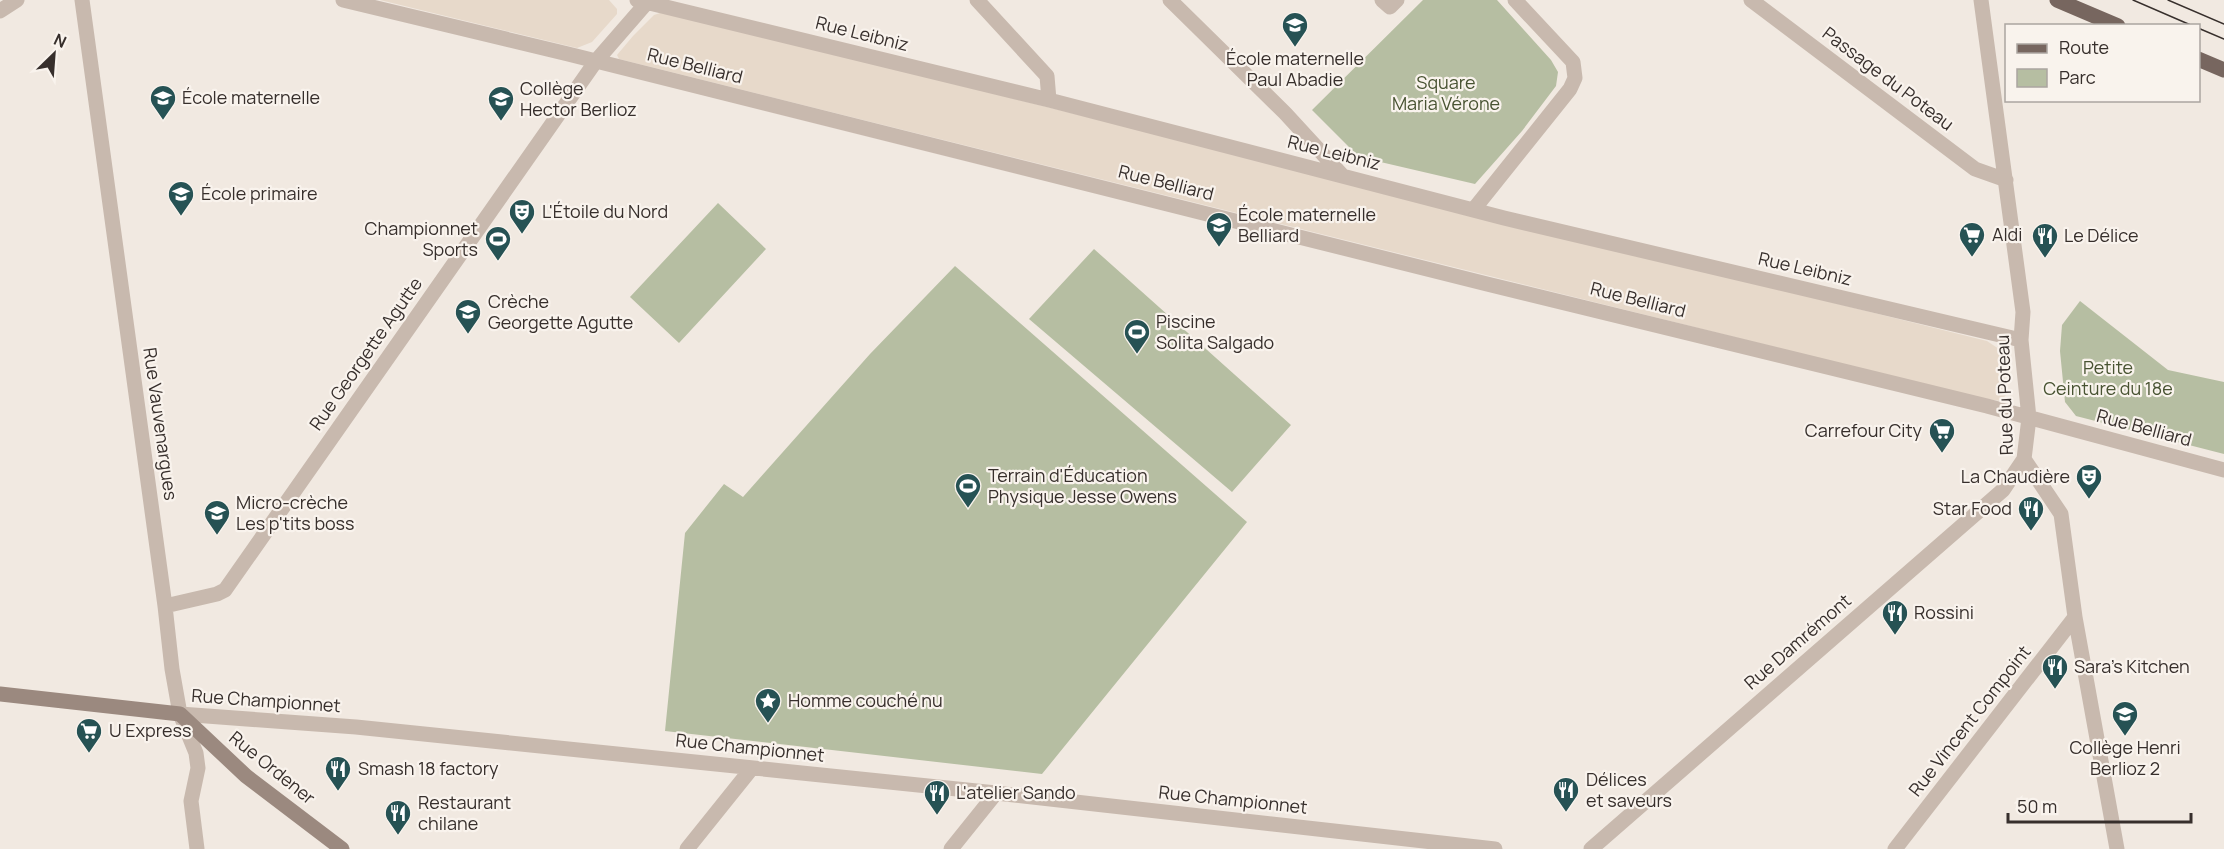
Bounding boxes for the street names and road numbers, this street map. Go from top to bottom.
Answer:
street label: Rue Leibniz [813,10,911,56]
street label: Passage du Poteau [1818,21,1959,135]
street label: Rue Belliard [645,42,745,88]
street label: Rue Leibniz [1285,129,1383,175]
street label: Rue Belliard [1116,159,1216,205]
street label: Rue Leibniz [1756,246,1854,290]
street label: Rue Georgette Agutte [303,272,427,435]
street label: Rue Belliard [1588,276,1688,322]
street label: Rue du Poteau [1990,334,2018,456]
street label: Rue Vauvenargues [138,346,184,502]
street label: Rue Belliard [2094,403,2194,451]
street label: Rue Damrémont [1739,588,1856,694]
street label: Rue Vincent Compoint [1903,640,2036,801]
street label: Rue Championnet [191,683,342,717]
street label: Rue Ordener [225,725,321,810]
street label: Rue Championnet [674,727,826,767]
street label: Rue Championnet [1157,779,1309,819]

